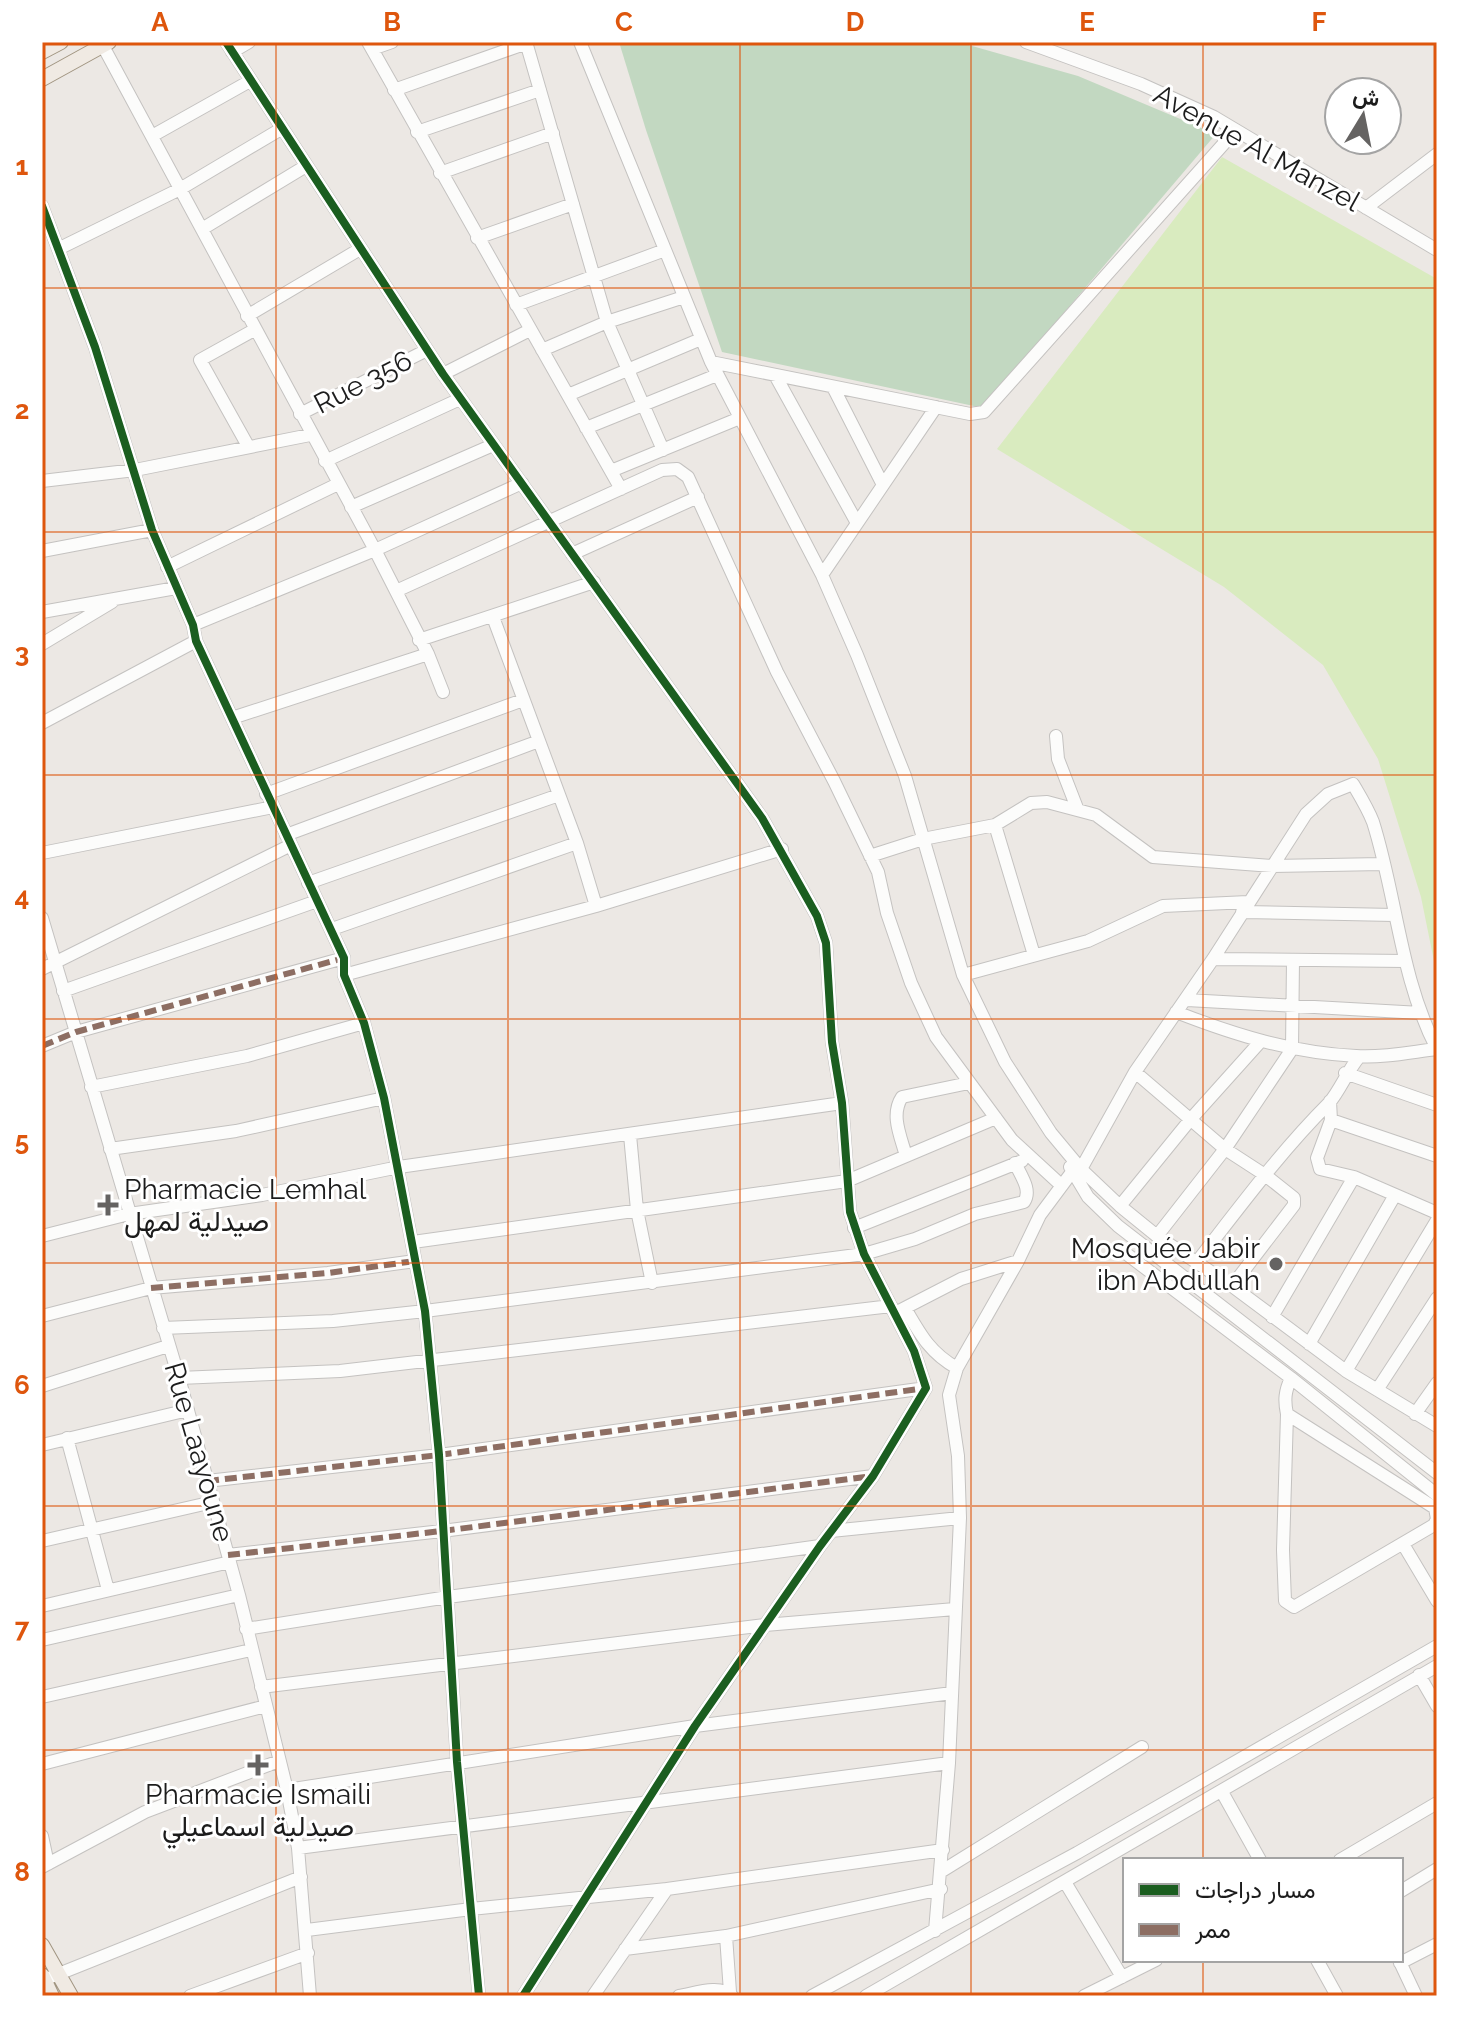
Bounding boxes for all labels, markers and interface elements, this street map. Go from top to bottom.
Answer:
text: A [151,7,169,37]
text: B [383,7,401,37]
text: C [615,7,633,37]
text: D [846,7,864,37]
text: E [1079,7,1095,37]
text: F [1312,7,1327,37]
north arrow [1323,76,1403,156]
street label: Avenue Al Manzel [1148,78,1366,219]
text: ش [1351,81,1382,112]
text: 1 [16,151,29,181]
street label: Rue 356 [309,343,417,421]
text: 2 [15,395,29,425]
text: 3 [15,638,29,668]
text: 4 [15,882,29,912]
text: 5 [15,1126,29,1156]
place label: Pharmacie Lemhal صيدلية لمهل [124,1173,367,1239]
marker: Pharmacie Lemhal صيدلية لمهل [99,1196,117,1214]
place label: Mosquée Jabir ibn Abdullah [1071,1232,1260,1297]
marker: Mosquée Jabir ibn Abdullah [1267,1255,1285,1273]
street label: Rue Laayoune [158,1358,240,1546]
text: 6 [14,1370,30,1400]
text: 7 [15,1613,30,1643]
marker: Pharmacie Ismaili صيدلية اسماعيلي [249,1756,267,1774]
place label: Pharmacie Ismaili صيدلية اسماعيلي [145,1778,371,1849]
text: 8 [14,1857,30,1887]
legend [1123,1858,1403,1962]
text: مسار دراجات [1195,1875,1316,1905]
text: ممر [1194,1915,1231,1945]

